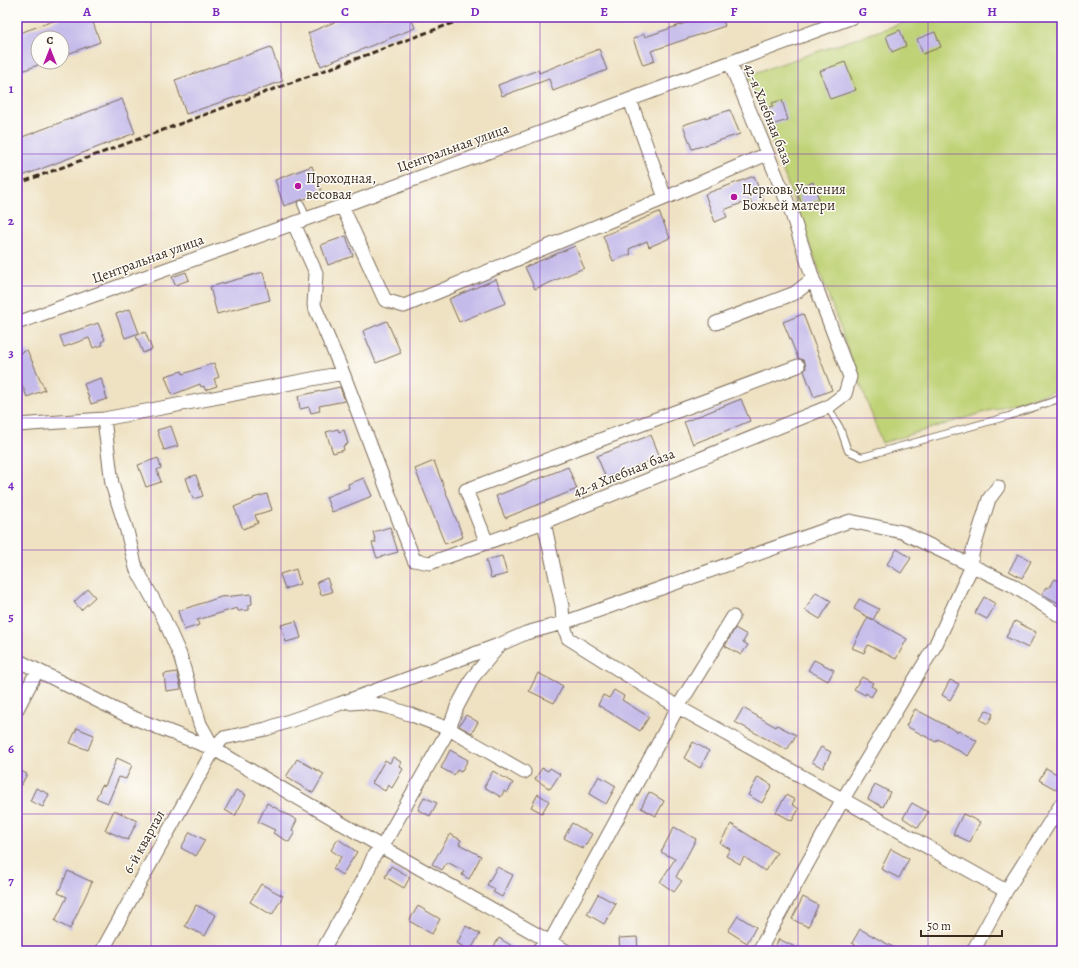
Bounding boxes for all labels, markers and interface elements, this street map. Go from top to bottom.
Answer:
text: A [82,3,92,20]
text: B [212,3,220,20]
text: C [341,3,349,20]
text: D [470,3,480,20]
text: E [600,3,608,20]
text: F [731,3,738,20]
text: G [859,3,867,20]
text: H [987,3,997,20]
north arrow [30,30,70,70]
text: С [47,33,54,48]
street label: 42-я Хлебная база [739,60,797,168]
text: 1 [9,80,14,97]
street label: Центральная улица [395,119,512,177]
place label: Проходная, весовая [306,169,376,204]
place label: Церковь Успения Божьей матери [742,180,846,215]
marker: Проходная, весовая [293,181,303,191]
marker: Церковь Успения Божьей матери [729,192,739,202]
text: 2 [8,212,15,229]
street label: Центральная улица [90,230,207,288]
text: 3 [8,344,14,361]
street label: 42-я Хлебная база [570,444,678,502]
text: 4 [8,476,14,493]
text: 5 [8,608,14,625]
text: 6 [8,740,14,757]
street label: 6-й квартал [119,807,169,877]
text: 7 [8,872,14,889]
scale bar [921,912,1002,938]
text: 50 m [927,918,951,934]

